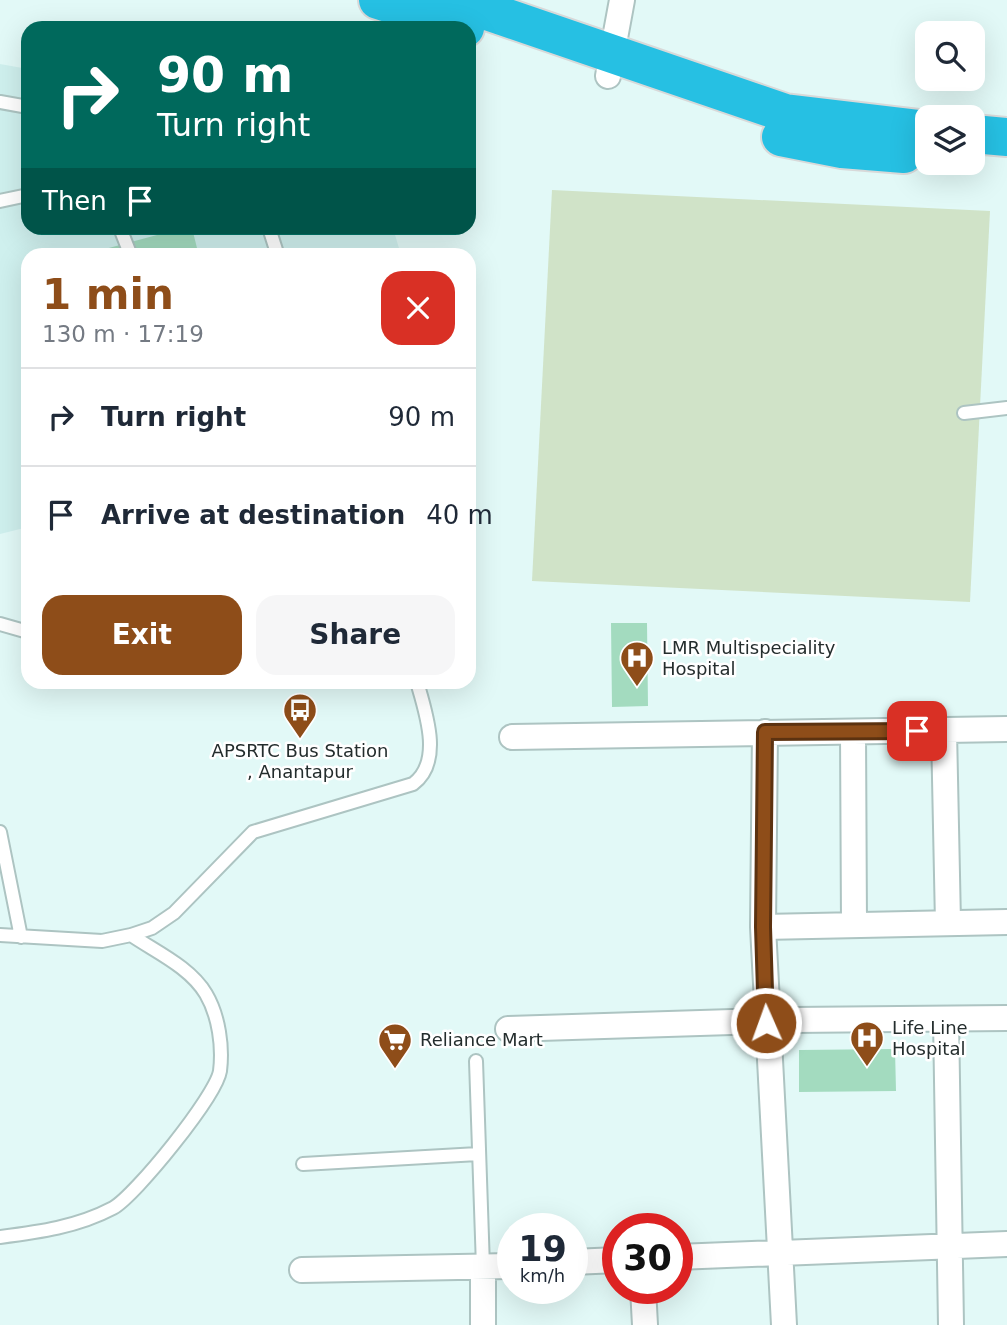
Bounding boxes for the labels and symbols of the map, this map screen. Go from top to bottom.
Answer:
place label: LMR Multispeciality Hospital [662,637,836,679]
hospital icon: LMR Multispeciality Hospital [618,639,656,688]
bus stop icon: APSRTC Bus Station , Anantapur [281,691,319,740]
pin [887,701,947,761]
place label: APSRTC Bus Station , Anantapur [212,740,388,782]
position arrow [729,986,803,1060]
place label: Life Line Hospital [892,1017,968,1059]
hospital icon: Life Line Hospital [848,1019,886,1068]
supermarket icon: Reliance Mart [376,1021,414,1070]
place label: Reliance Mart [420,1029,543,1050]
speed limit sign: 30 [602,1213,693,1304]

